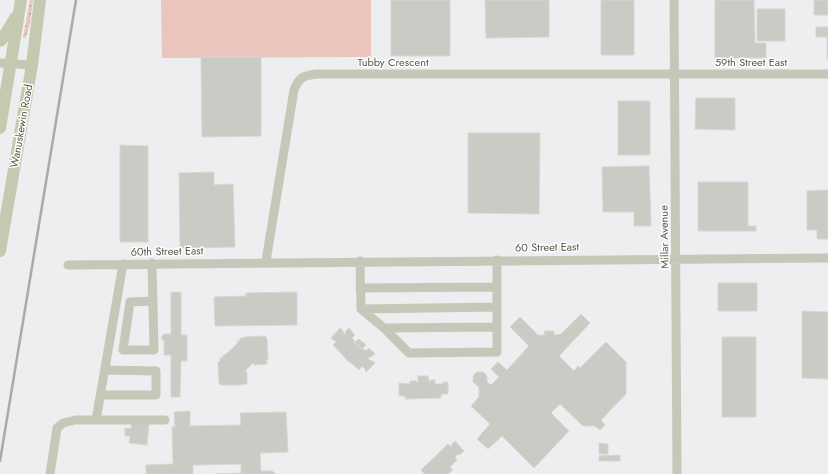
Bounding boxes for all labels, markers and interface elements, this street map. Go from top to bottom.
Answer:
street label: Tubby Crescent [357,54,429,70]
street label: 59th Street East [715,54,787,70]
street label: Wanuskewin Road [6,83,36,169]
street label: Millar Avenue [655,205,673,269]
street label: 60 Street East [515,238,580,256]
street label: 60th Street East [131,242,204,260]

